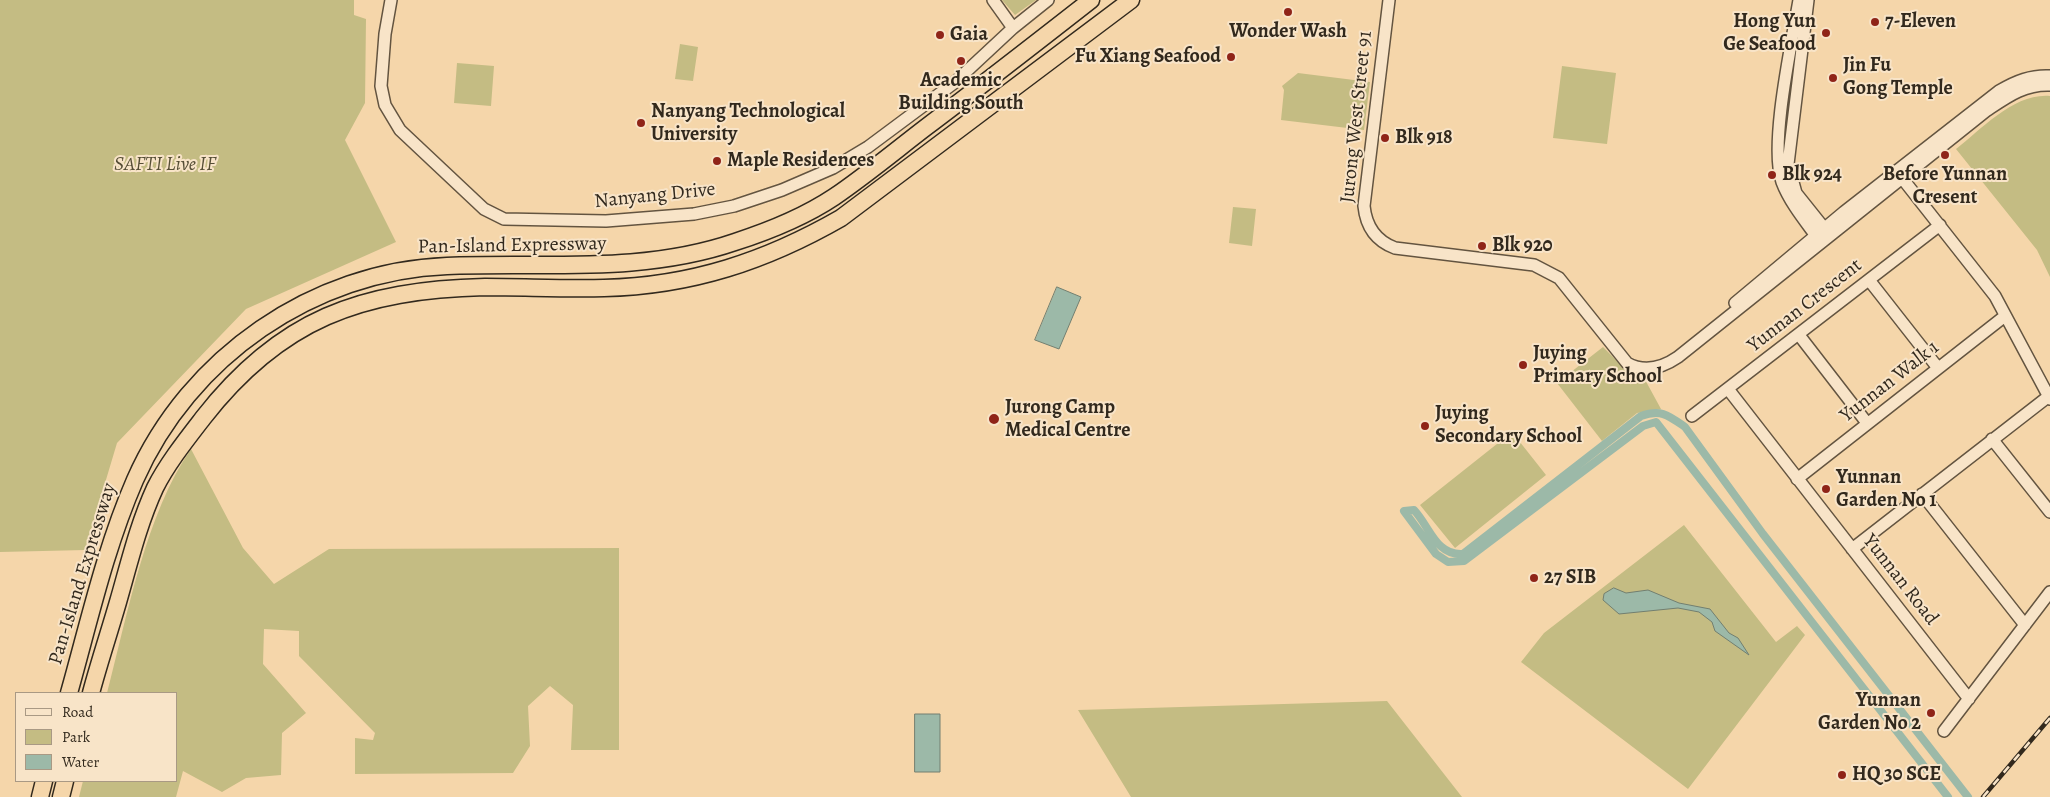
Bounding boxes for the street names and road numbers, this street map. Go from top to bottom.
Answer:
street label: Jurong West Street 91 [1336,30,1378,204]
street label: Nanyang Drive [593,178,717,214]
street label: Pan-Island Expressway [417,232,607,260]
street label: Yunnan Crescent [1743,254,1867,358]
street label: Yunnan Walk 1 [1836,336,1944,428]
street label: Pan-Island Expressway [44,480,122,668]
street label: Yunnan Road [1857,530,1943,630]

